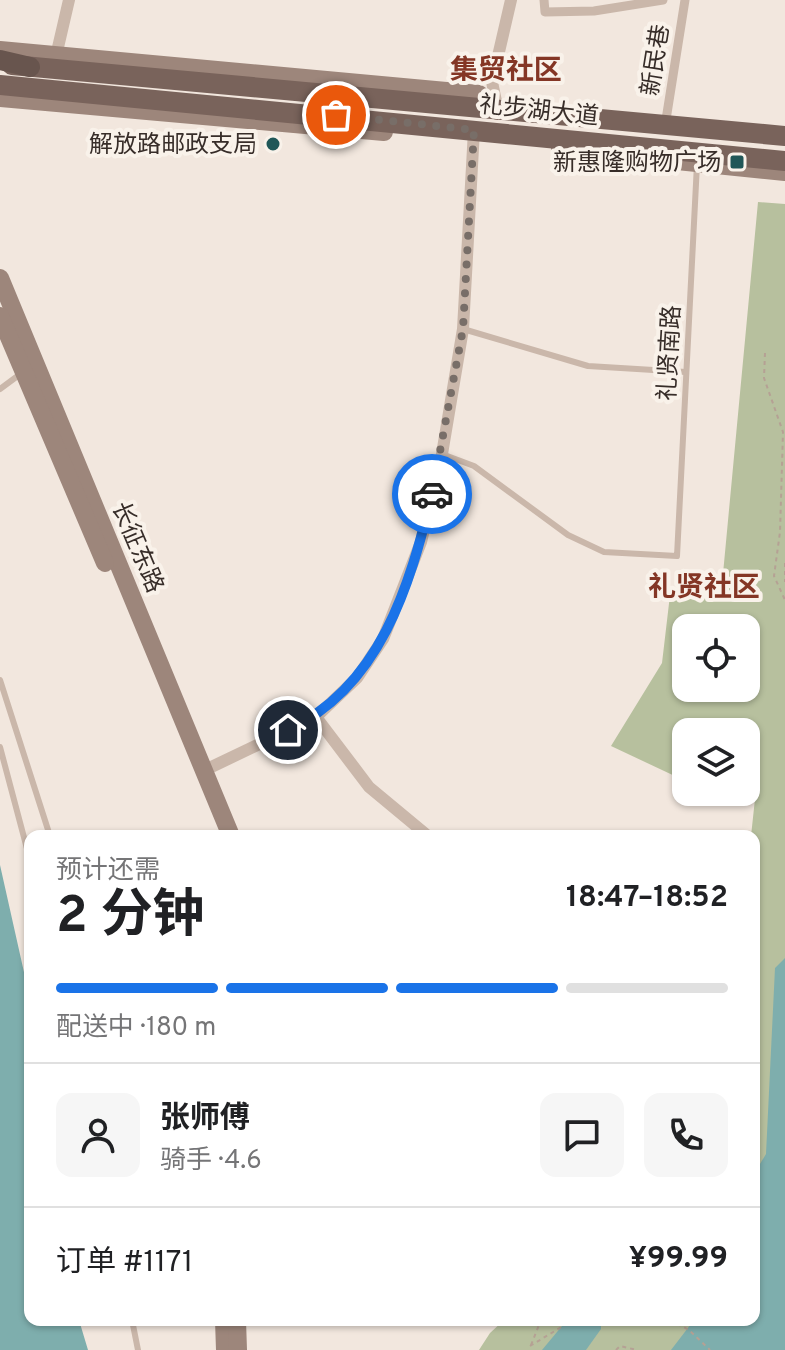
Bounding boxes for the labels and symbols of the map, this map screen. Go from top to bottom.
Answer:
street label: 新民巷 [637,22,677,98]
district label: 集贸社区 [450,54,562,90]
pin [302,81,370,149]
street label: 礼步湖大道 [478,91,600,133]
place label: 解放路邮政支局 [89,131,257,161]
marker: 解放路邮政支局 [264,135,282,153]
place label: 新惠隆购物广场 [553,149,721,179]
marker: 新惠隆购物广场 [728,153,746,171]
street label: 礼贤南路 [654,304,688,402]
courier [392,454,472,534]
street label: 长征东路 [104,498,169,598]
district label: 礼贤社区 [648,571,760,607]
pin [254,696,322,764]

